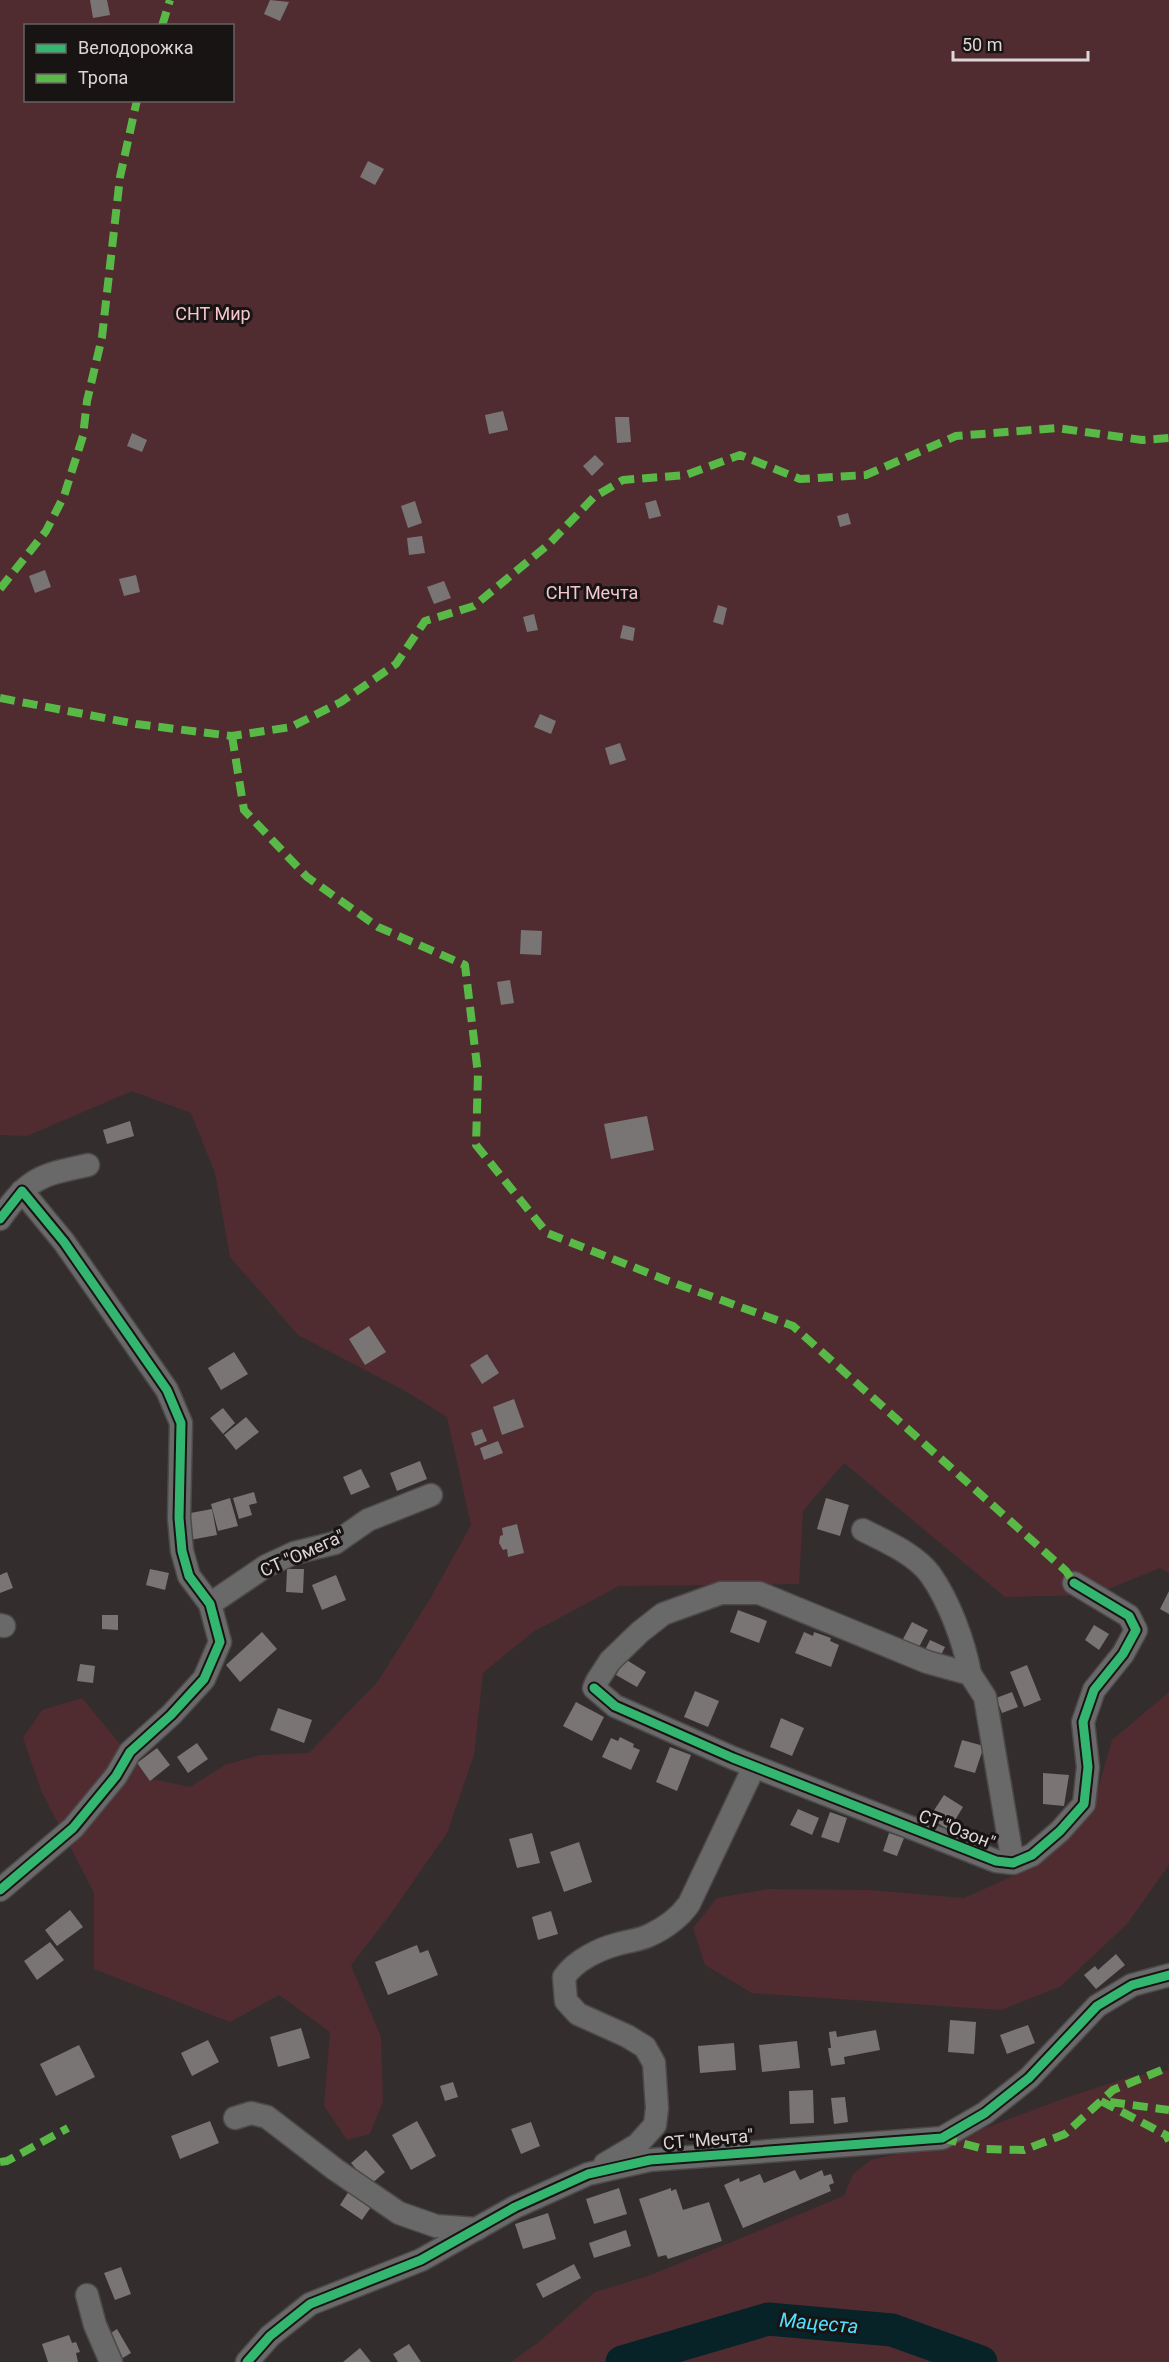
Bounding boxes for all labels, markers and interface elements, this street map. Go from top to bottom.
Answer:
legend [24,24,234,102]
scale bar [953,24,1088,62]
text: 50 m [962,34,1002,55]
text: Велодорожка [78,37,193,58]
text: Тропа [78,67,128,88]
park label: СНТ Мир [175,303,251,324]
park label: СНТ Мечта [546,582,638,603]
street label: СТ "Омега" [257,1525,347,1581]
street label: СТ "Озон" [916,1805,998,1853]
street label: СТ "Мечта" [662,2125,754,2153]
water label: Мацеста [779,2308,859,2338]

